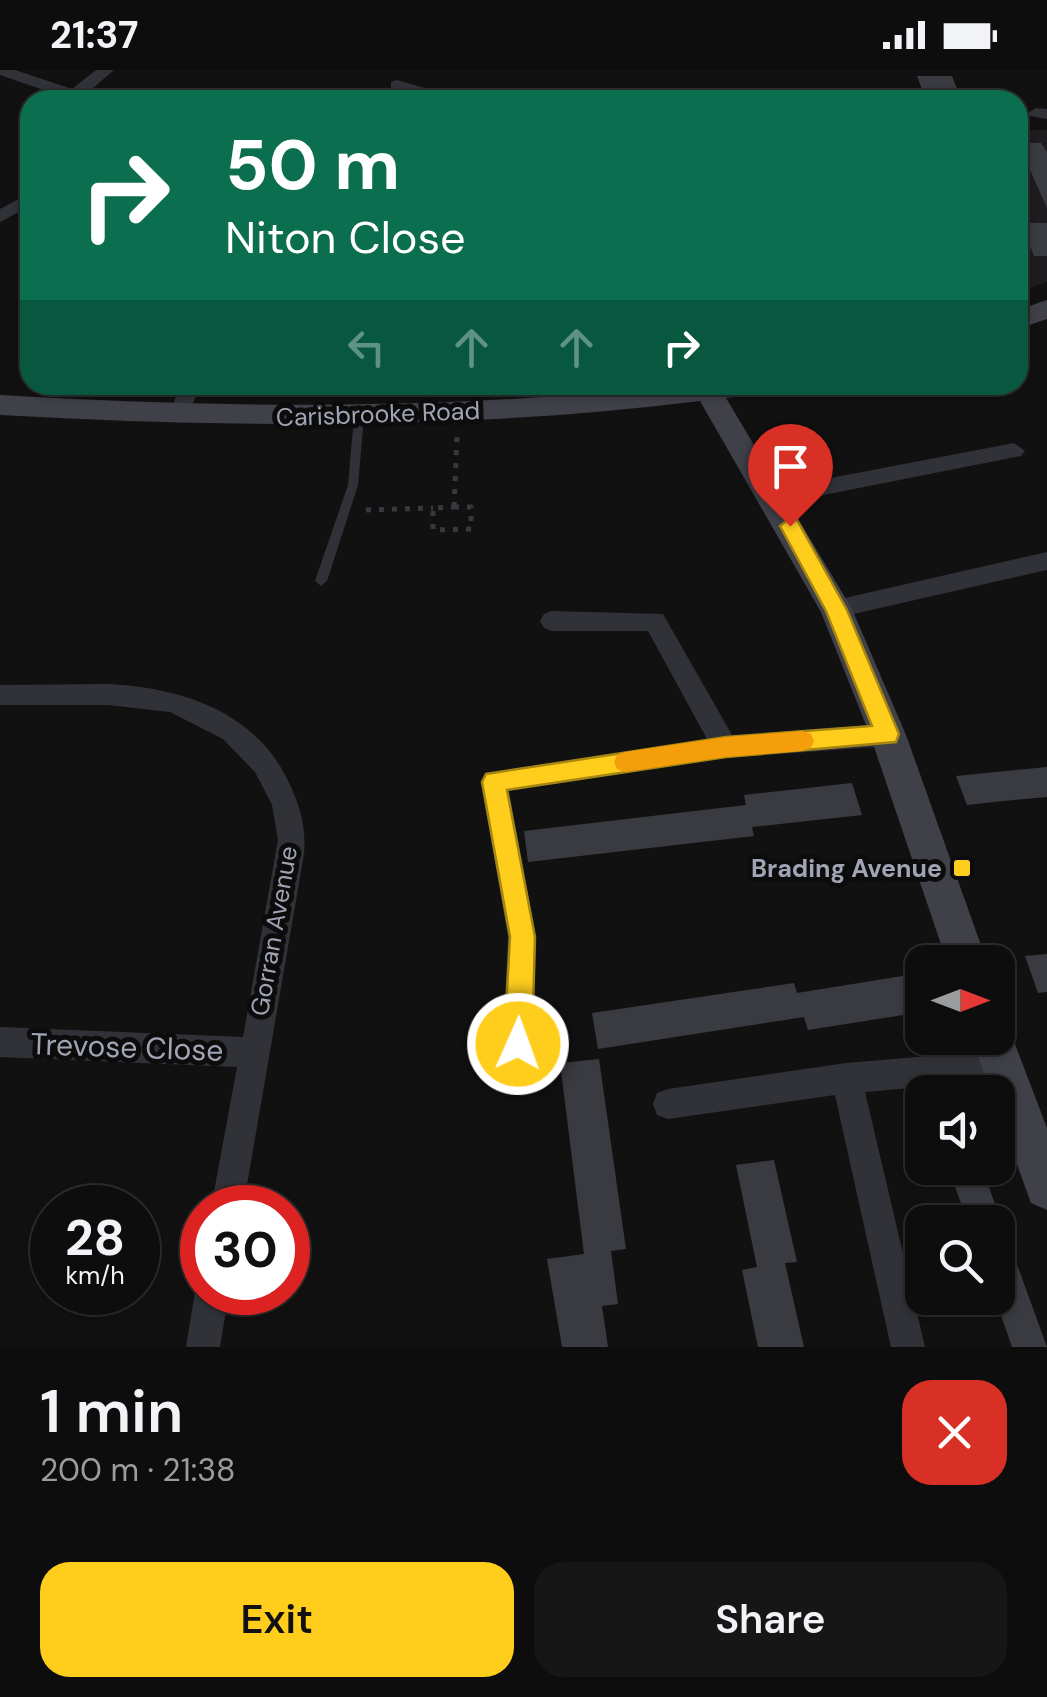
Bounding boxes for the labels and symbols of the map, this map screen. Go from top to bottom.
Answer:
street label: Carisbrooke Road [275,394,481,434]
pin [748,424,833,527]
street label: Gorran Avenue [243,844,305,1018]
place label: Brading Avenue [751,852,942,885]
marker: Brading Avenue [951,857,973,879]
north arrow [905,945,1015,1055]
position arrow [466,992,570,1096]
street label: Trevose Close [30,1024,224,1070]
speed limit sign: 30 [180,1185,310,1315]

